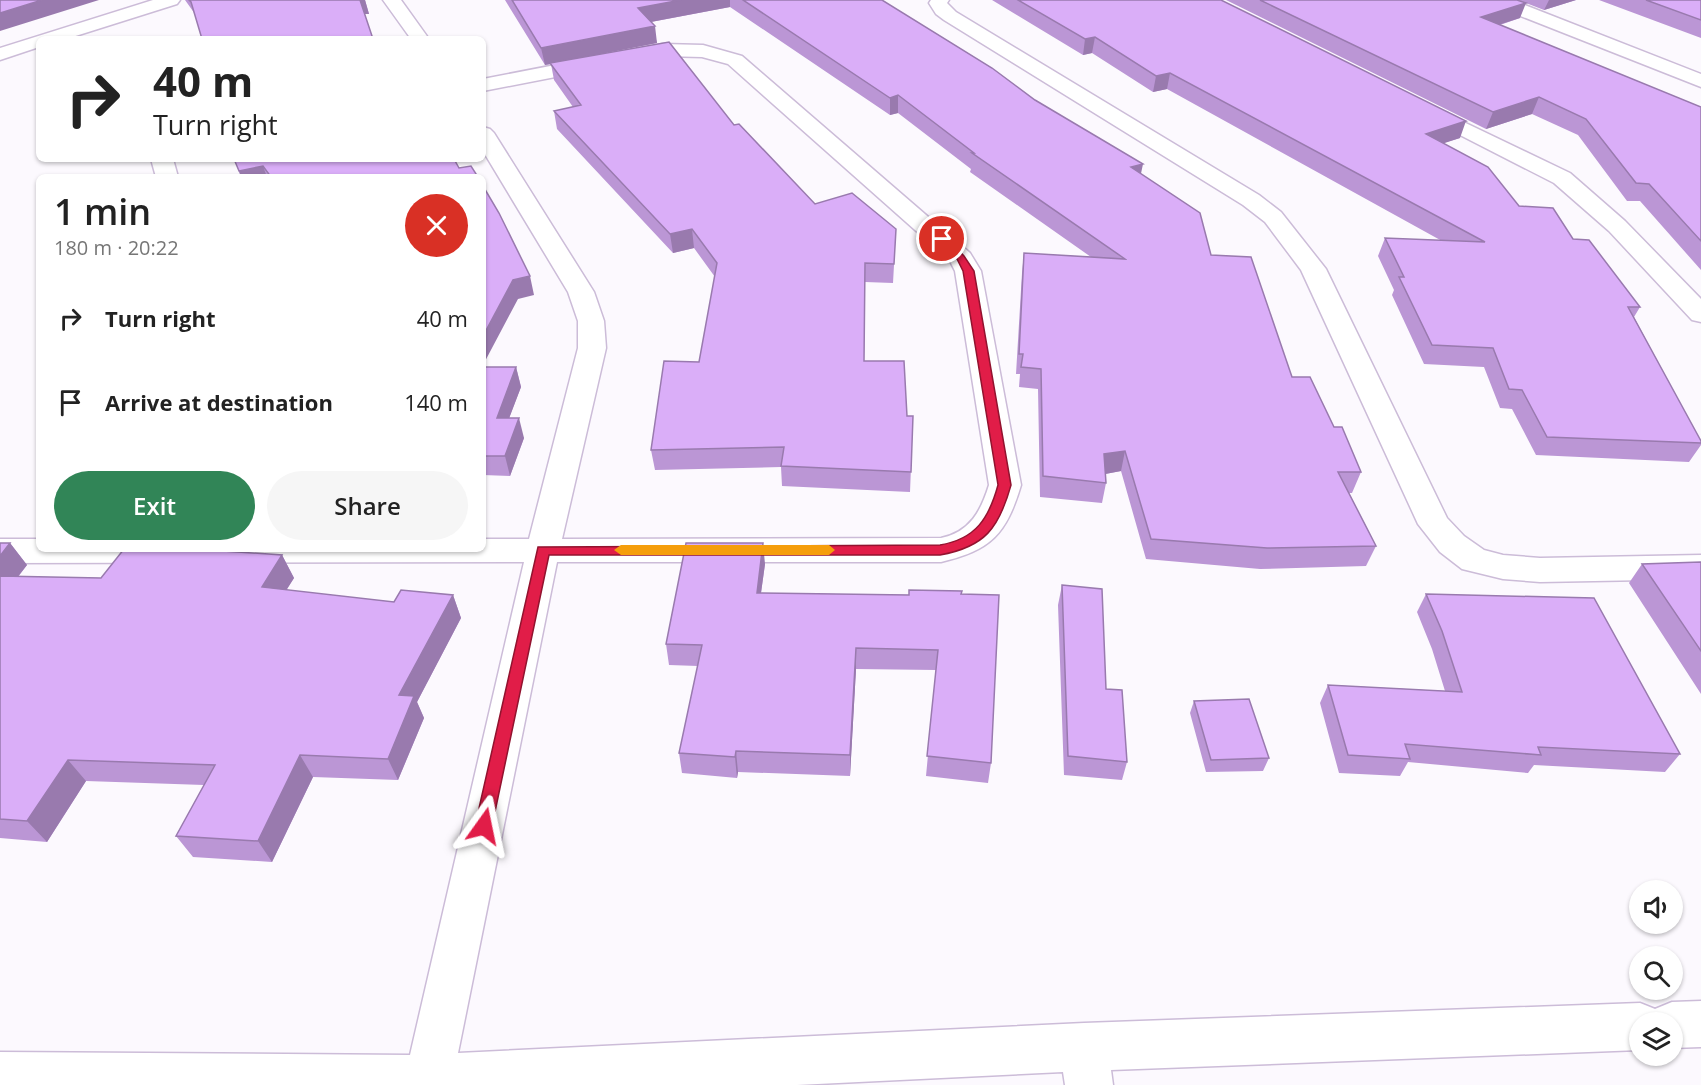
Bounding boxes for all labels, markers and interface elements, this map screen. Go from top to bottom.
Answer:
text: 40 m [153,52,253,109]
icon: right [54,60,132,138]
text: Turn right [153,106,278,143]
text: 1 min [54,187,151,236]
button: close [405,194,468,257]
pin [916,213,967,264]
icon: arrive [925,222,958,255]
text: 180 m · 20:22 [54,234,179,261]
icon: right [54,302,87,335]
text: Turn right [105,303,216,333]
text: 40 m [417,303,468,333]
icon: arrive [54,386,87,419]
text: Arrive at destination [105,387,333,417]
text: 140 m [404,387,468,417]
button: Exit [54,471,255,540]
button: Share [267,471,468,540]
position arrow [452,794,516,858]
map controls [1629,880,1683,1066]
button: sound [1629,880,1683,934]
button: search [1629,946,1683,1000]
button: layers [1629,1012,1683,1066]

